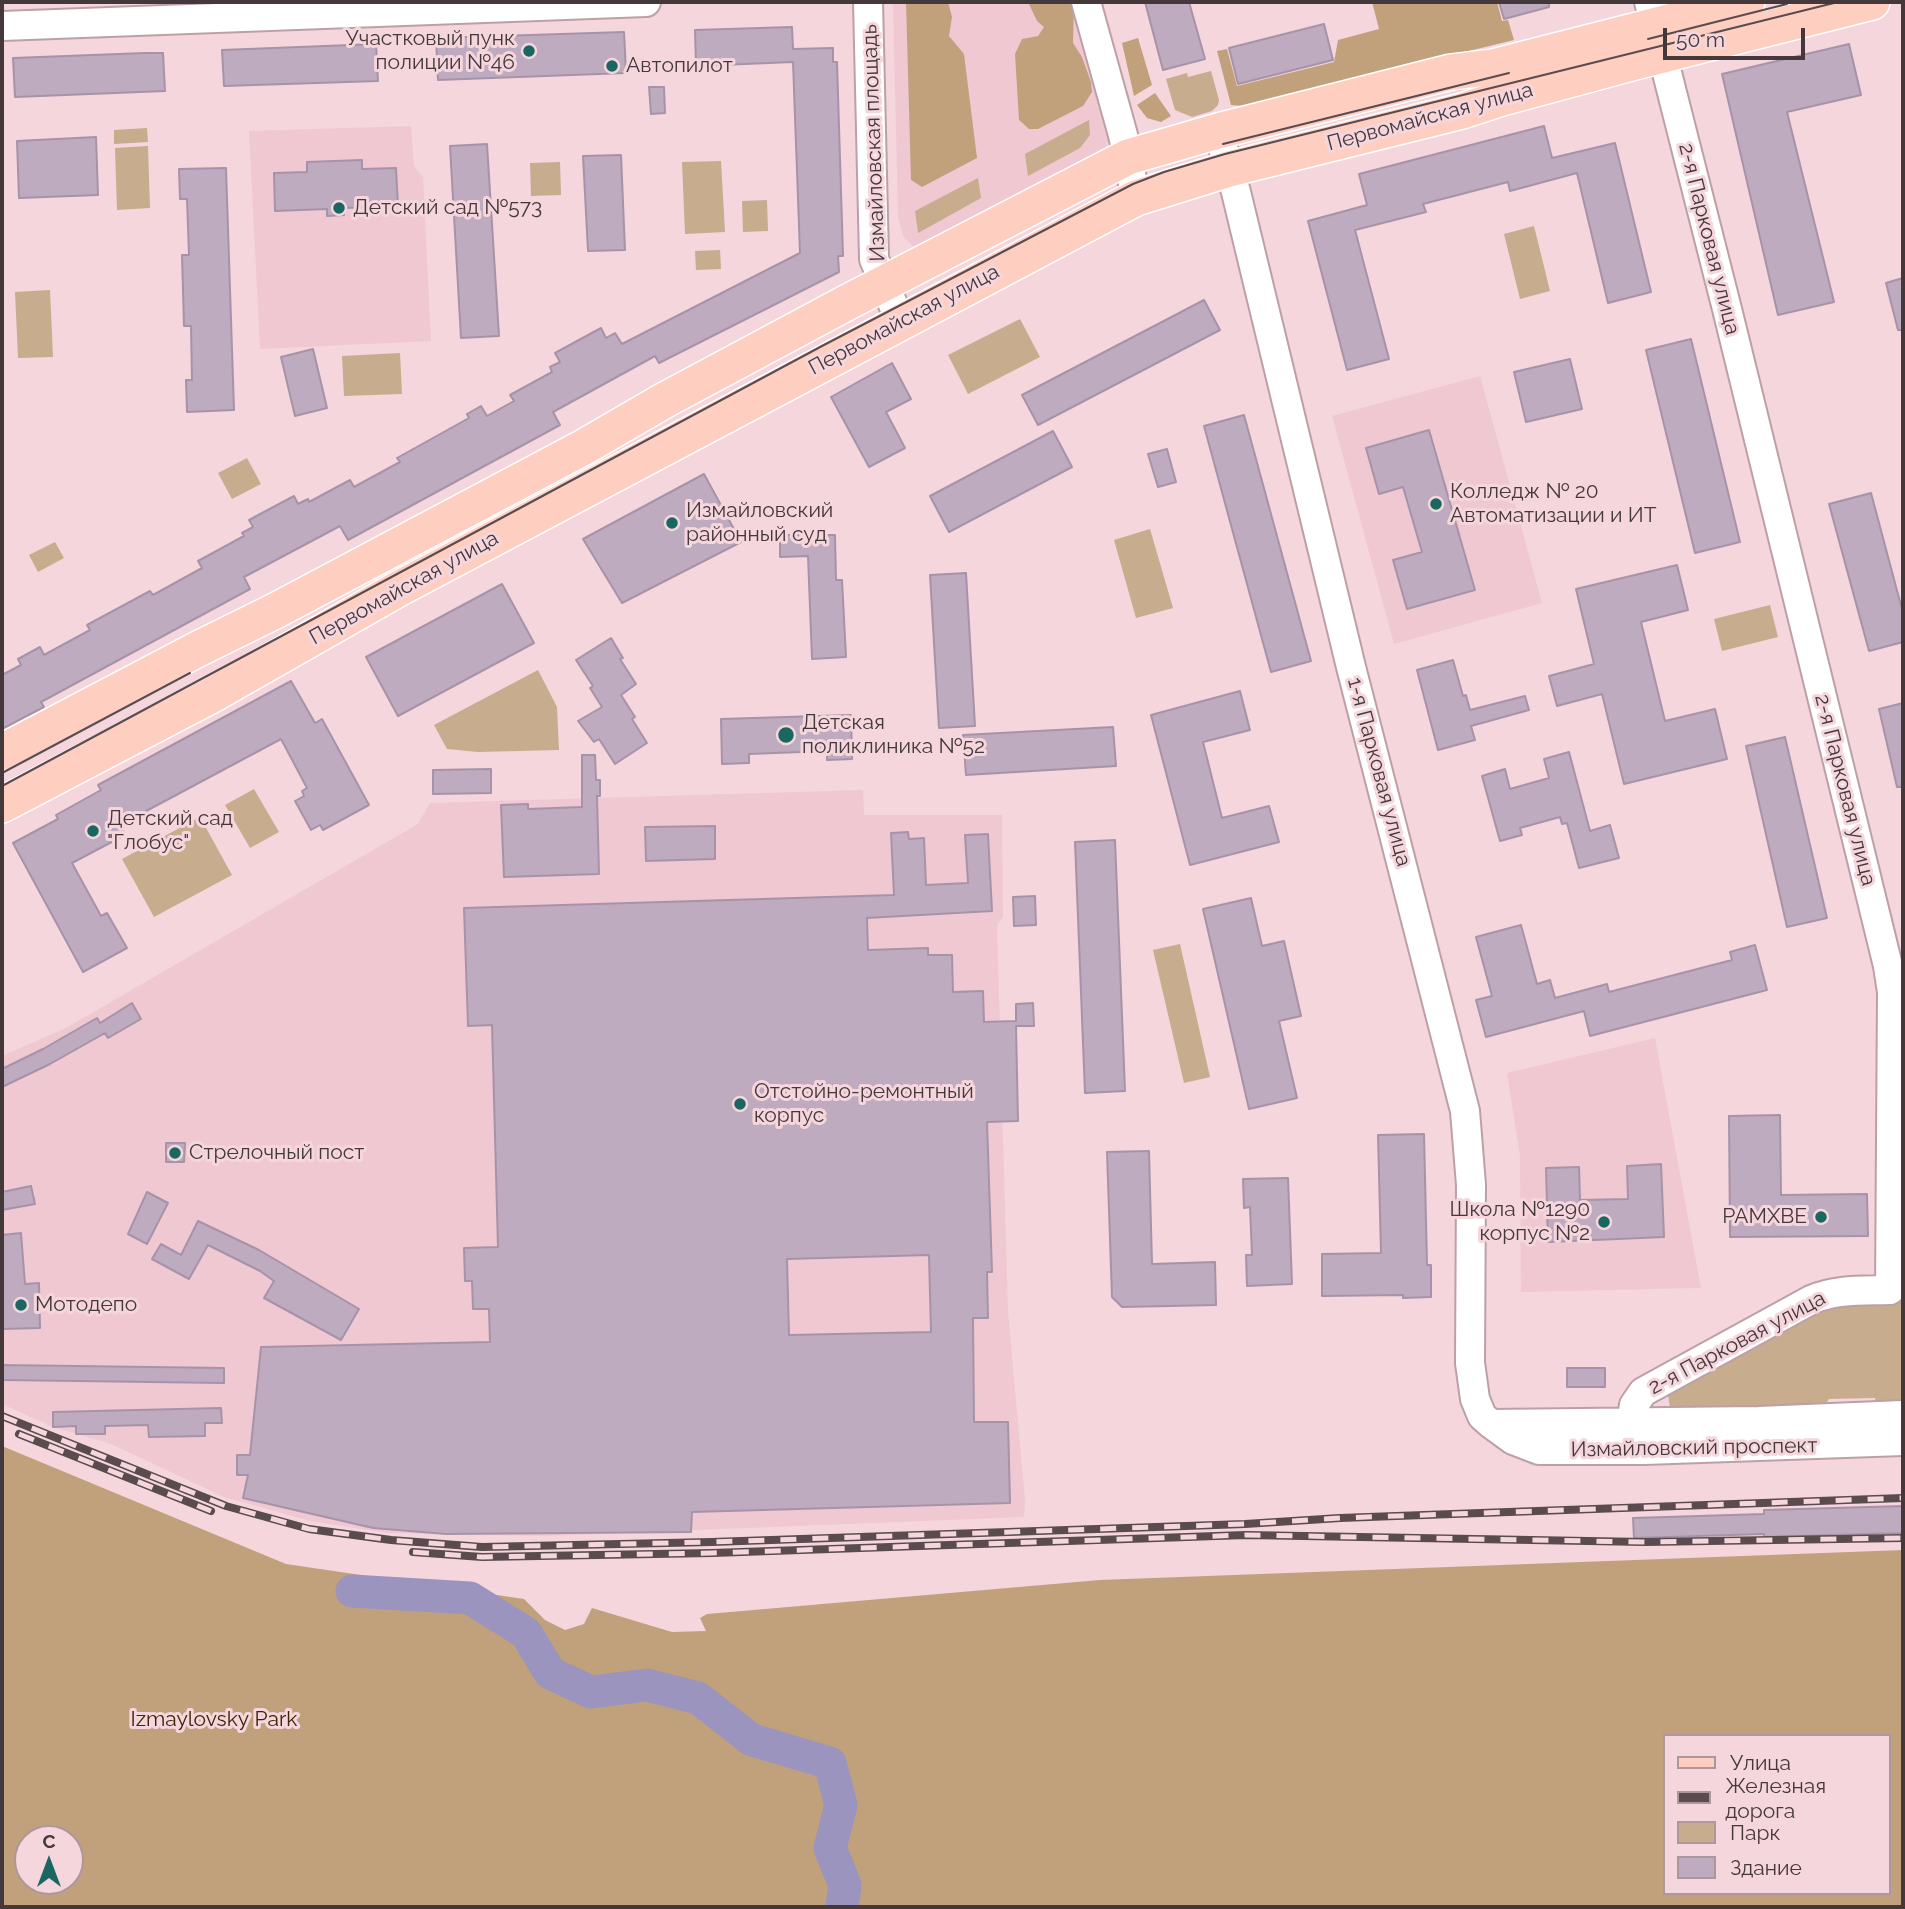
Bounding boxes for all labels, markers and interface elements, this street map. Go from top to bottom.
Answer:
scale bar [1667,14,1809,58]
street label: Измайловская площадь [857,24,891,262]
place label: Участковый пунк полиции №46 [346,26,515,76]
text: 50 m [1676,27,1725,52]
marker: Участковый пунк полиции №46 [521,43,537,59]
place label: Автопилот [626,53,733,79]
marker: Автопилот [604,58,620,74]
street label: Первомайская улица [1324,77,1536,157]
street label: 2-я Парковая улица [1673,141,1745,337]
place label: Детский сад №573 [353,195,542,221]
marker: Детский сад №573 [331,200,347,216]
street label: Первомайская улица [804,259,1004,381]
place label: Колледж № 20 Автоматизации и ИТ [1450,479,1657,529]
marker: Колледж № 20 Автоматизации и ИТ [1428,496,1444,512]
place label: Измайловский районный суд [686,498,833,548]
marker: Измайловский районный суд [664,515,680,531]
street label: Первомайская улица [305,526,503,650]
street label: 1-я Парковая улица [1342,675,1416,869]
street label: 2-я Парковая улица [1809,692,1881,888]
place label: Детская поликлиника №52 [802,710,985,760]
marker: Детская поликлиника №52 [776,725,796,745]
place label: Детский сад "Глобус" [107,806,233,856]
marker: Детский сад "Глобус" [85,823,101,839]
place label: Отстойно-ремонтный корпус [754,1079,974,1129]
marker: Отстойно-ремонтный корпус [732,1096,748,1112]
place label: Стрелочный пост [189,1140,364,1166]
marker: Стрелочный пост [167,1145,183,1161]
place label: Школа №1290 корпус №2 [1449,1197,1590,1247]
place label: РАМХВЕ [1722,1204,1807,1230]
marker: РАМХВЕ [1813,1209,1829,1225]
marker: Школа №1290 корпус №2 [1596,1214,1612,1230]
street label: 2-я Парковая улица [1644,1286,1830,1400]
place label: Мотодепо [35,1292,137,1318]
marker: Мотодепо [13,1297,29,1313]
street label: Измайловский проспект [1570,1433,1818,1463]
park label: Izmaylovsky Park [131,1707,297,1733]
legend [1664,1734,1891,1895]
text: Улица [1730,1750,1791,1775]
text: Железная дорога [1725,1773,1826,1823]
text: Парк [1730,1820,1780,1845]
north arrow [14,1825,84,1895]
text: С [42,1830,56,1852]
text: Здание [1730,1855,1802,1880]

